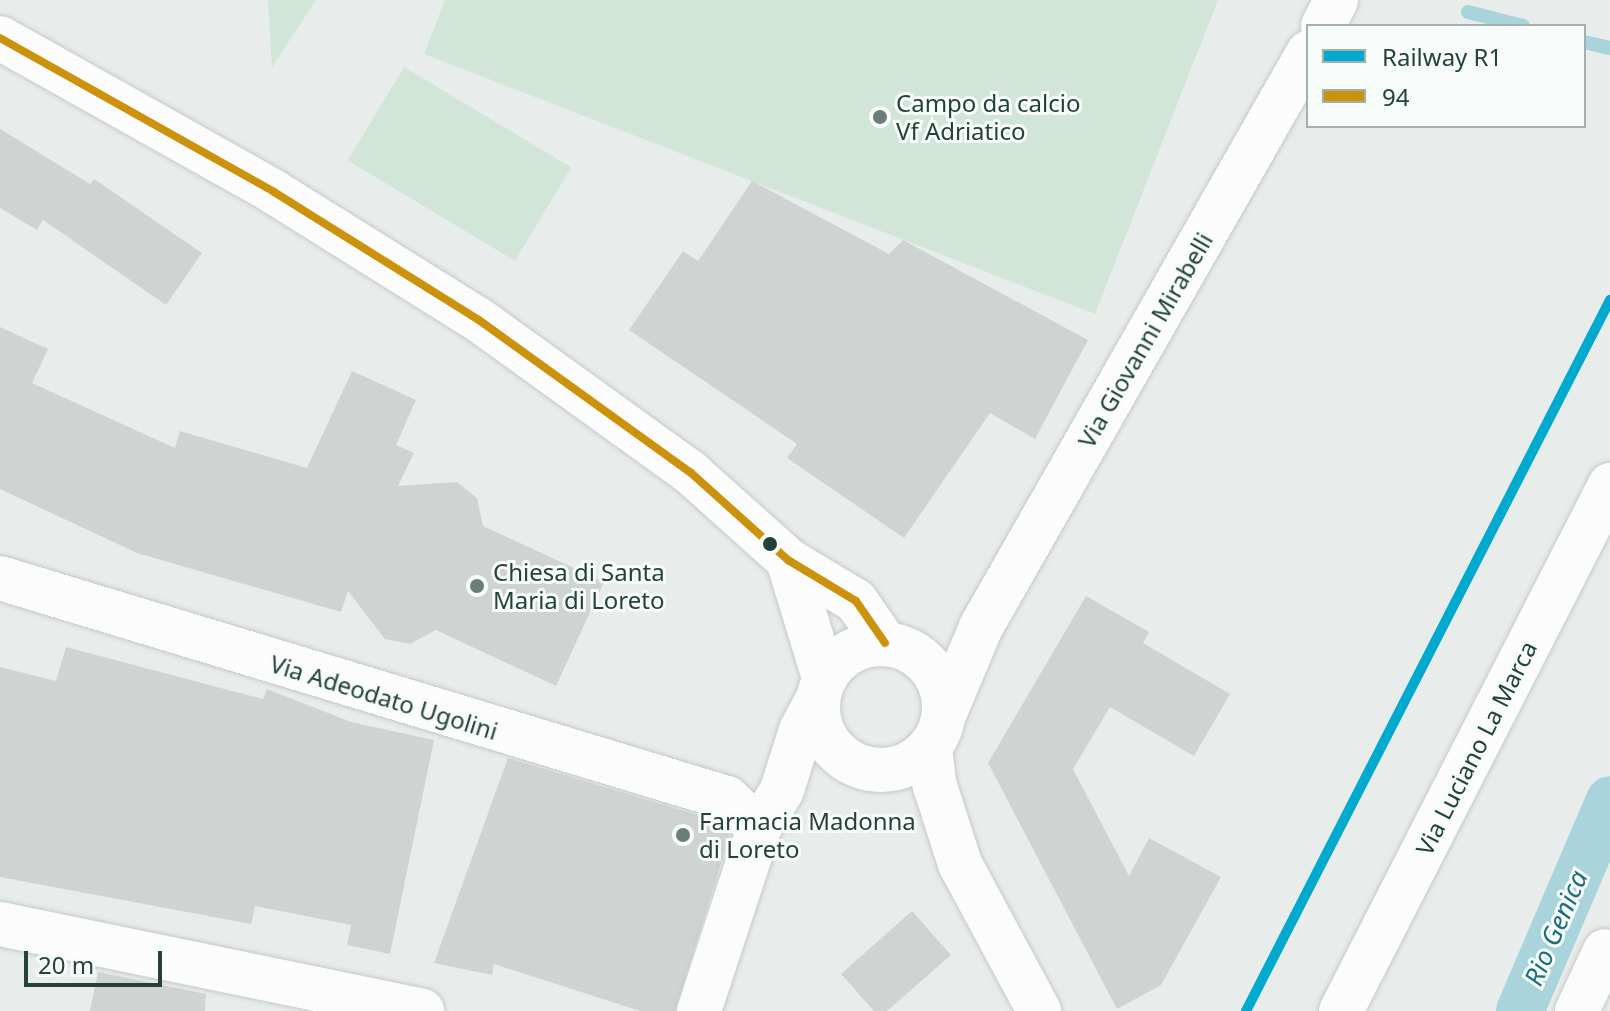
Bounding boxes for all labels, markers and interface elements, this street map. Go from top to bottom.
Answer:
legend [1306,24,1586,128]
text: Railway R1 [1382,40,1502,73]
text: 94 [1382,80,1409,113]
place label: Campo da calcio Vf Adriatico [896,89,1080,145]
marker: Campo da calcio Vf Adriatico [871,108,889,126]
street label: Via Giovanni Mirabelli [1072,227,1218,453]
unlabelled marker [762,536,778,552]
place label: Chiesa di Santa Maria di Loreto [493,558,665,614]
marker: Chiesa di Santa Maria di Loreto [468,577,486,595]
street label: Via Luciano La Marca [1410,636,1542,860]
street label: Via Adeodato Ugolini [267,649,501,745]
place label: Farmacia Madonna di Loreto [699,807,916,863]
marker: Farmacia Madonna di Loreto [674,826,692,844]
water label: Rio Genica [1518,866,1594,990]
scale bar [28,935,166,985]
text: 20 m [38,948,94,981]

